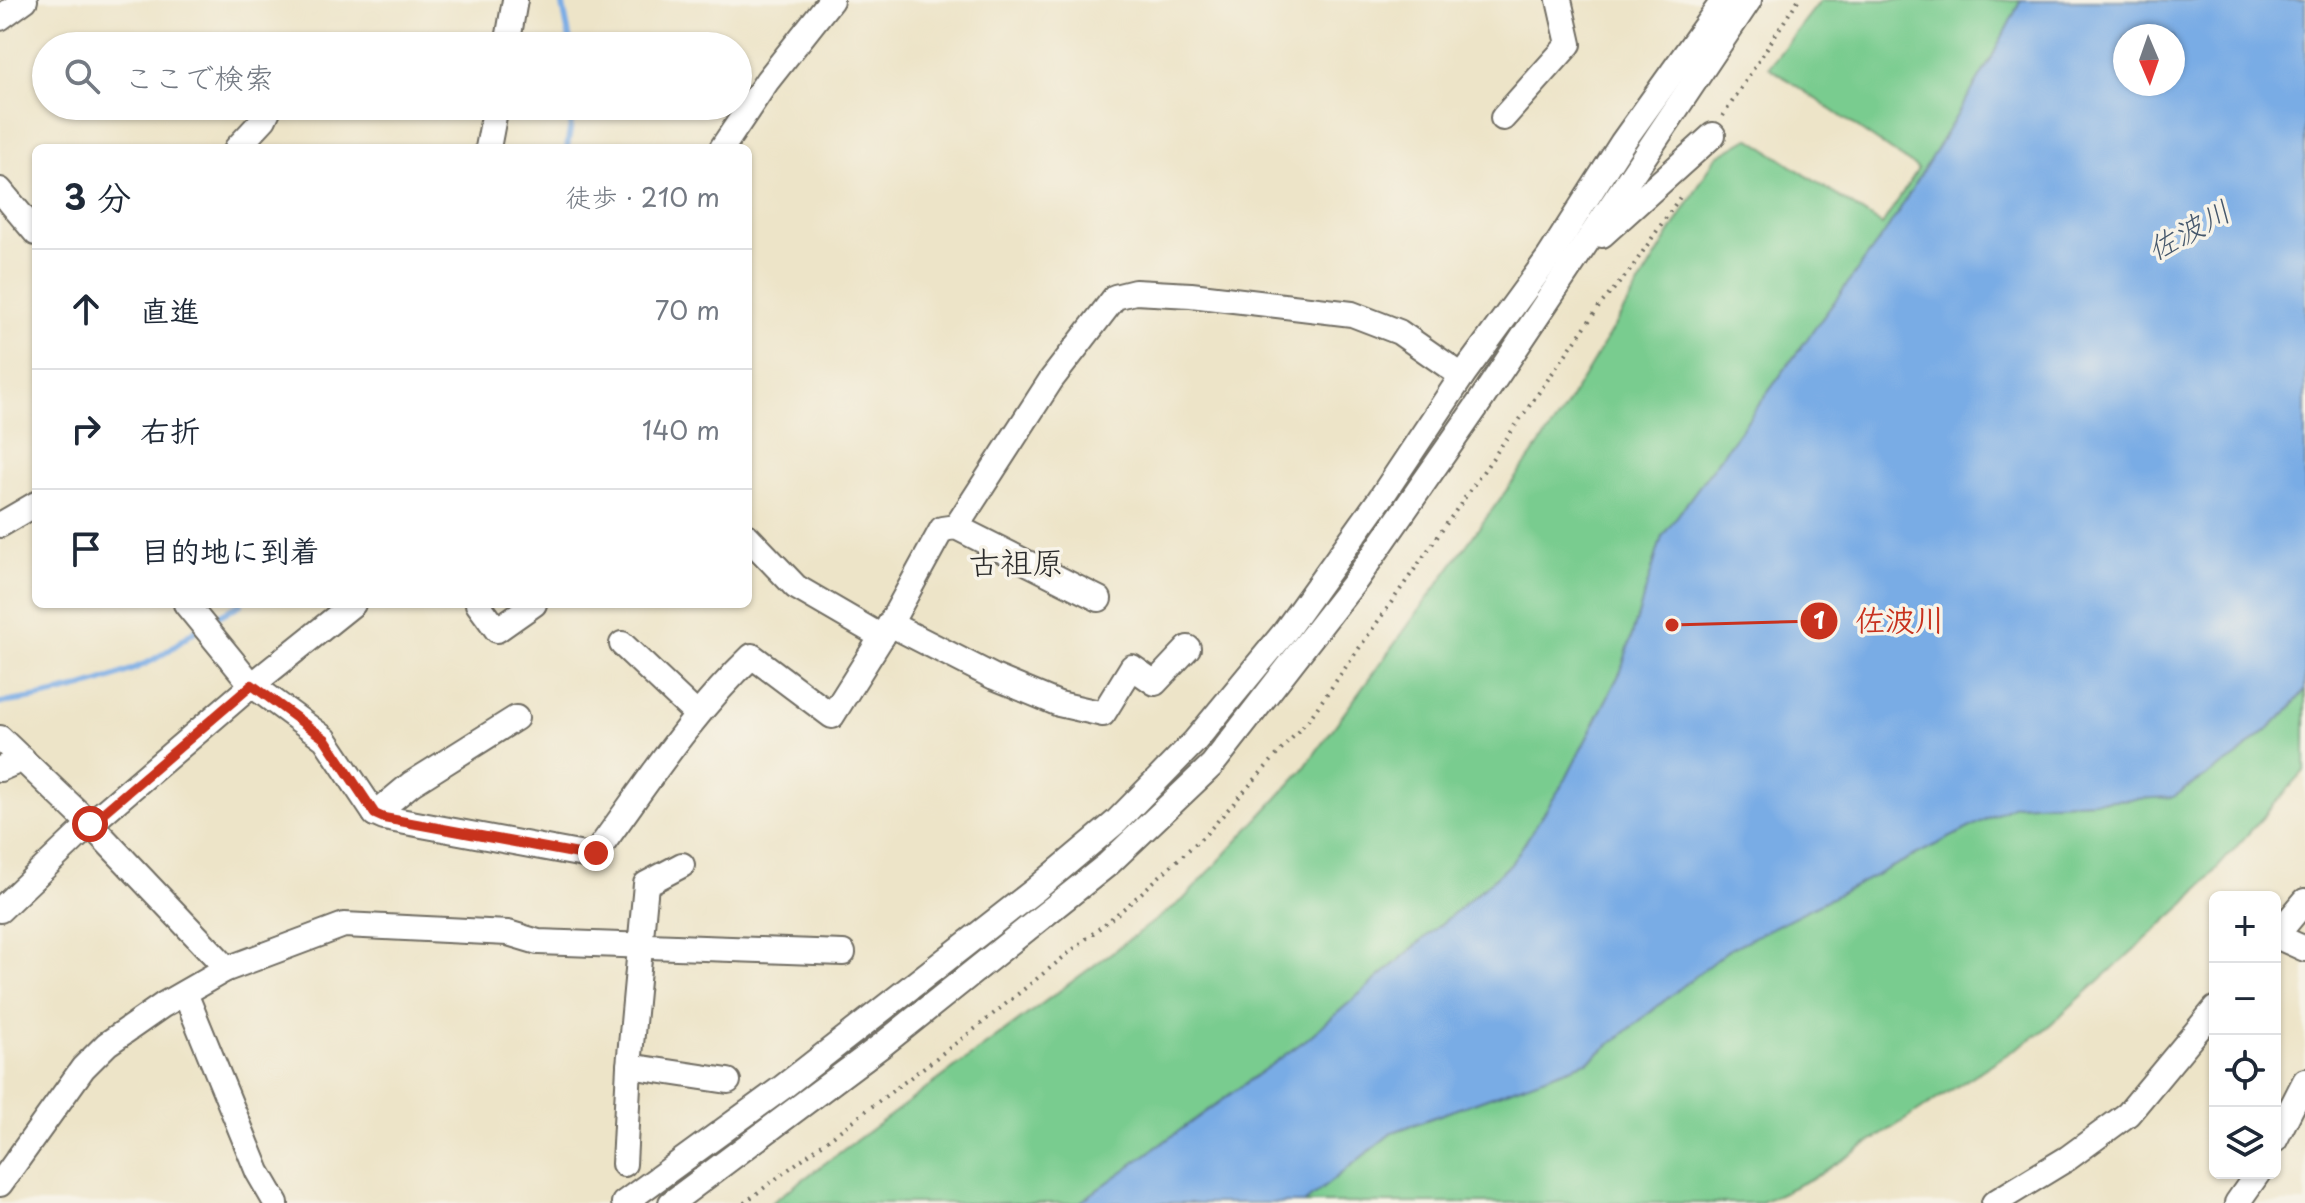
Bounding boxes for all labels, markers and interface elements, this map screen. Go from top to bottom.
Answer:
north arrow [2113,24,2185,96]
search box [32,32,752,120]
icon: search [60,54,104,98]
text: ここで検索 [124,54,274,99]
text: 3 分 [64,170,131,222]
text: 徒歩 · 210 m [565,177,720,216]
water label: 佐波川 [2138,187,2238,270]
icon: ahead [64,287,108,331]
text: 直進 [140,287,200,332]
text: 70 m [655,290,720,329]
icon: right [64,407,108,451]
text: 右折 [140,407,200,452]
text: 140 m [642,410,720,449]
icon: arrive [64,527,108,571]
text: 目的地に到着 [140,527,320,572]
district label: 古祖原 [968,537,1064,585]
callout: 佐波川 [1799,594,1961,648]
text: 佐波川 [1855,596,1945,641]
text: 1 [1813,601,1825,637]
route start [72,806,108,842]
route end [578,835,614,871]
map controls [2209,891,2281,1179]
button: + [2209,891,2281,963]
button: − [2209,963,2281,1035]
button: locate [2209,1035,2281,1107]
button: layers [2209,1107,2281,1179]

